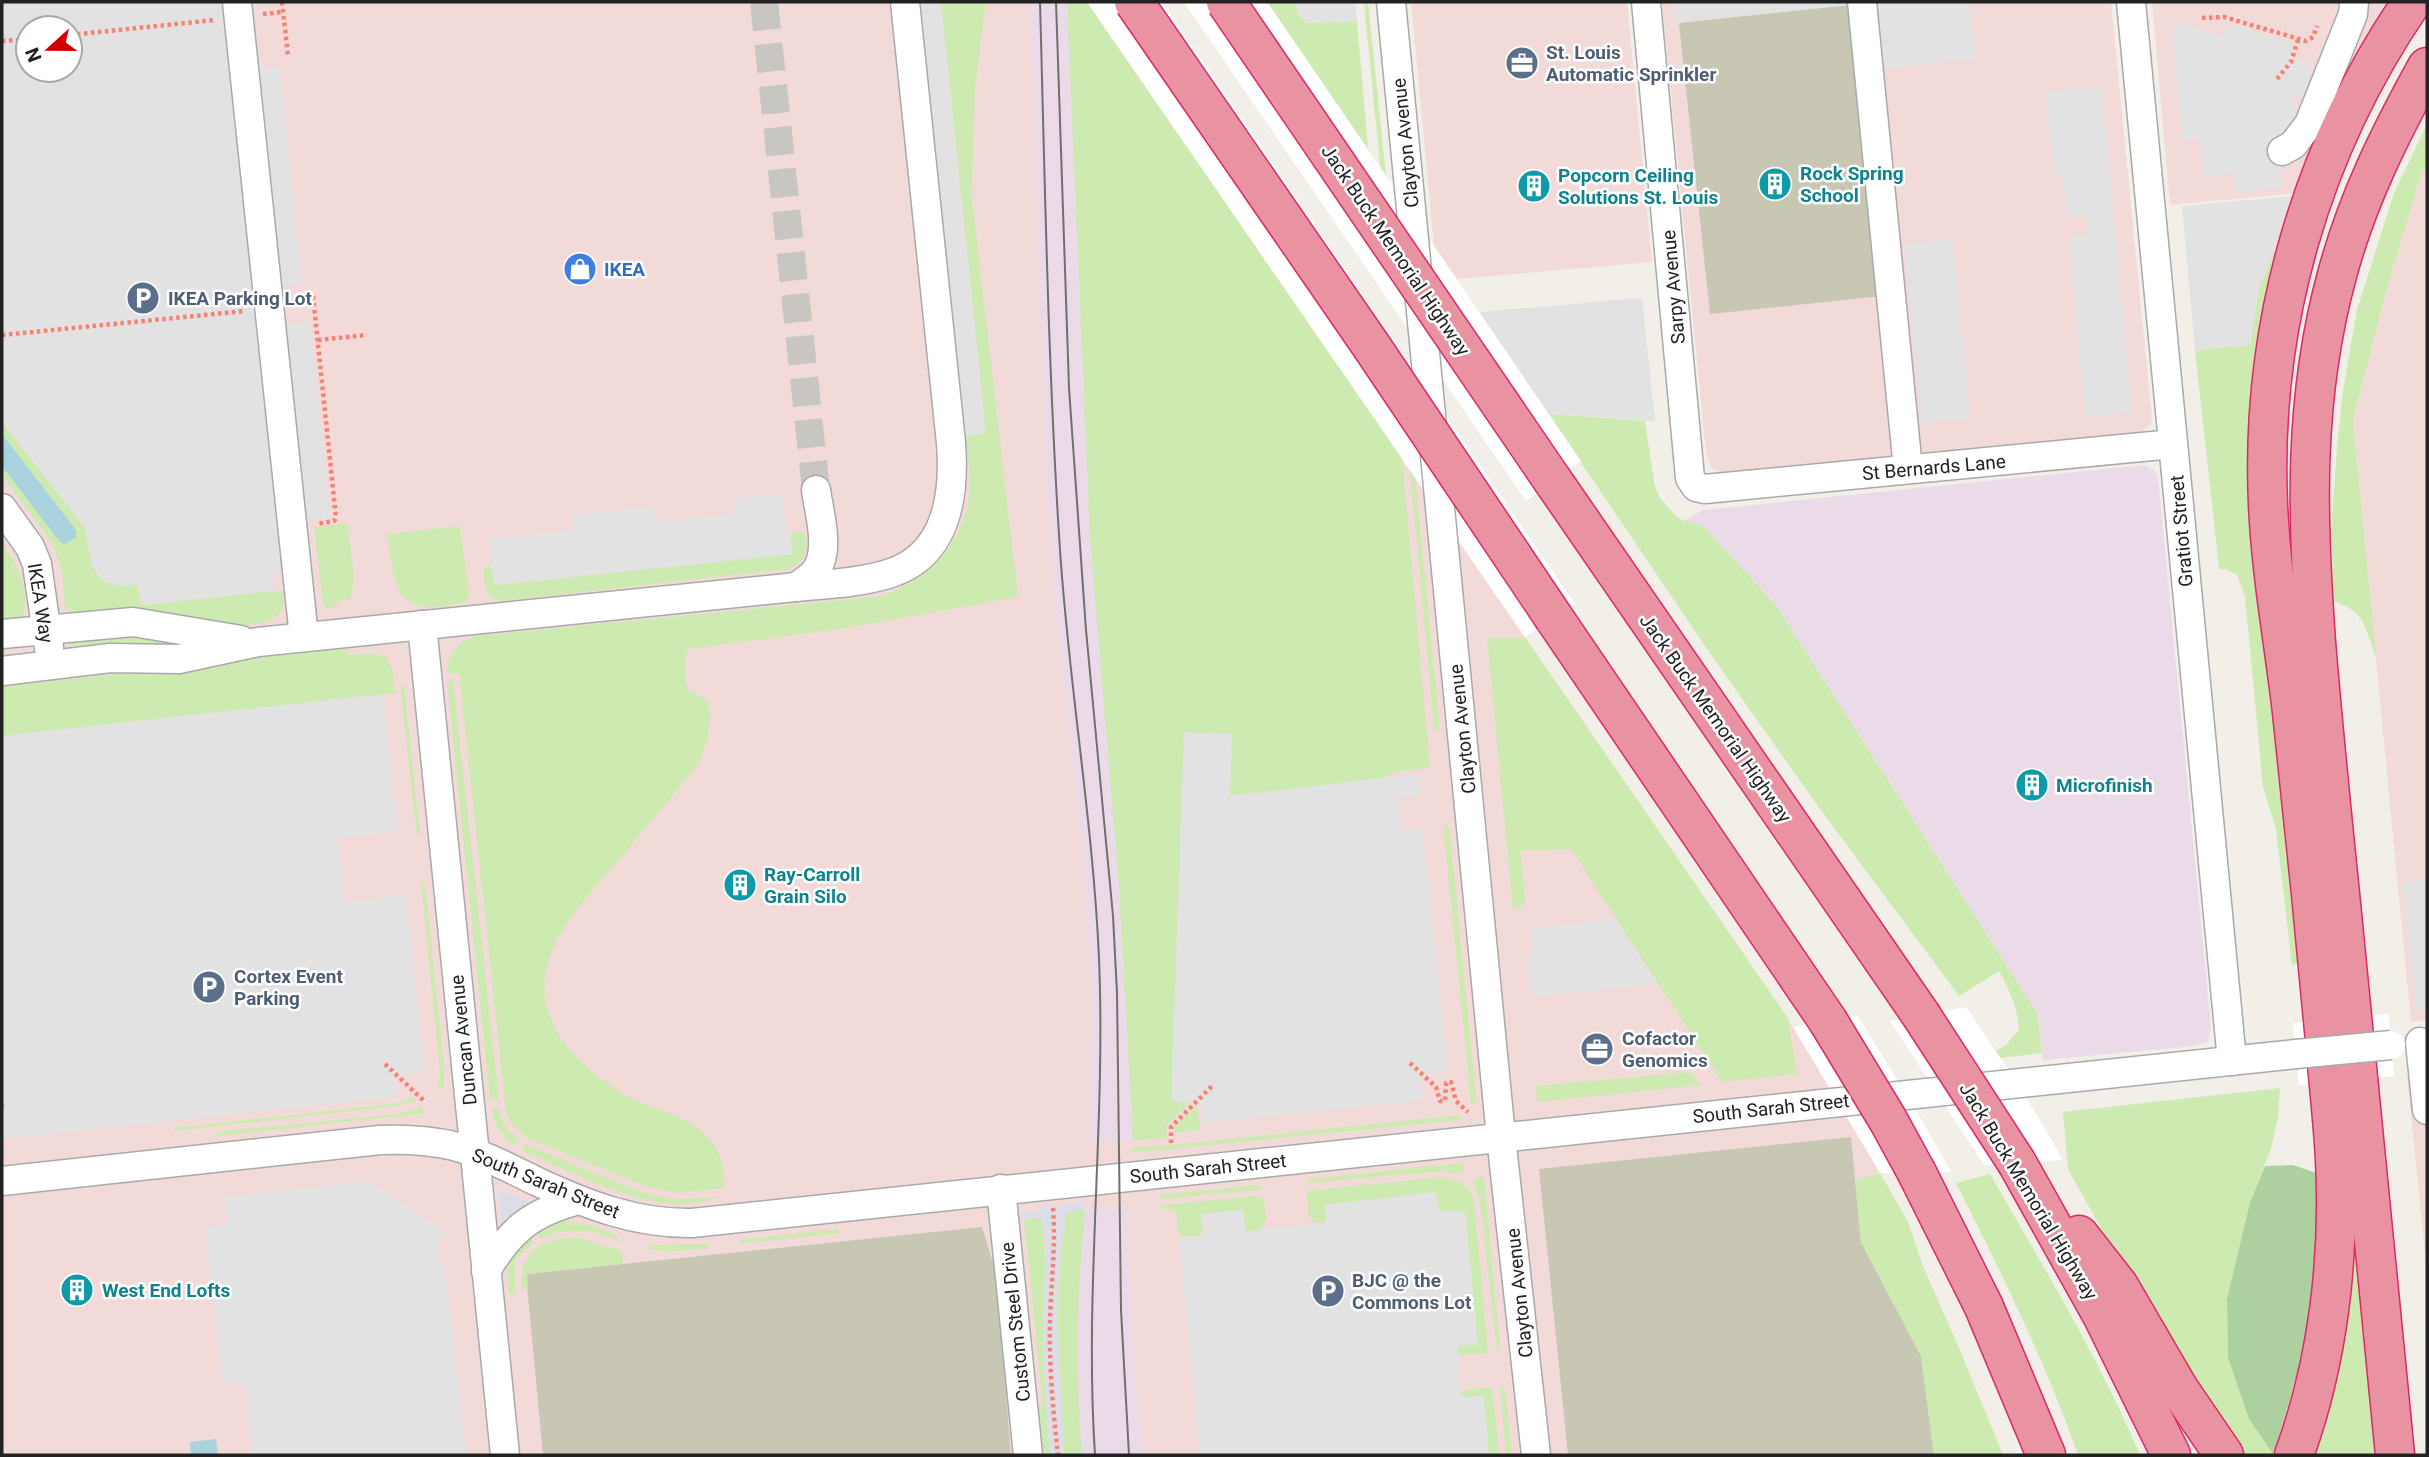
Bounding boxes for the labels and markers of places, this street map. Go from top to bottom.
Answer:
place label: St. Louis Automatic Sprinkler [1546,41,1716,86]
office icon: St. Louis Automatic Sprinkler [1503,44,1541,82]
place label: Rock Spring School [1800,162,1904,207]
place label: Popcorn Ceiling Solutions St. Louis [1558,164,1718,209]
building icon: Rock Spring School [1756,165,1794,203]
building icon: Popcorn Ceiling Solutions St. Louis [1515,167,1553,205]
shop icon: IKEA [561,250,599,288]
place label: IKEA [604,258,645,281]
parking icon: IKEA Parking Lot [124,279,162,317]
place label: IKEA Parking Lot [168,287,312,310]
building icon: Microfinish [2013,766,2051,804]
place label: Microfinish [2056,774,2153,797]
place label: Ray-Carroll Grain Silo [764,863,860,908]
building icon: Ray-Carroll Grain Silo [721,866,759,904]
place label: Cortex Event Parking [234,965,344,1010]
parking icon: Cortex Event Parking [190,968,228,1006]
place label: Cofactor Genomics [1622,1027,1708,1072]
office icon: Cofactor Genomics [1578,1030,1616,1068]
place label: BJC @ the Commons Lot [1352,1269,1472,1314]
building icon: West End Lofts [58,1271,96,1309]
parking icon: BJC @ the Commons Lot [1309,1272,1347,1310]
place label: West End Lofts [102,1279,230,1302]

